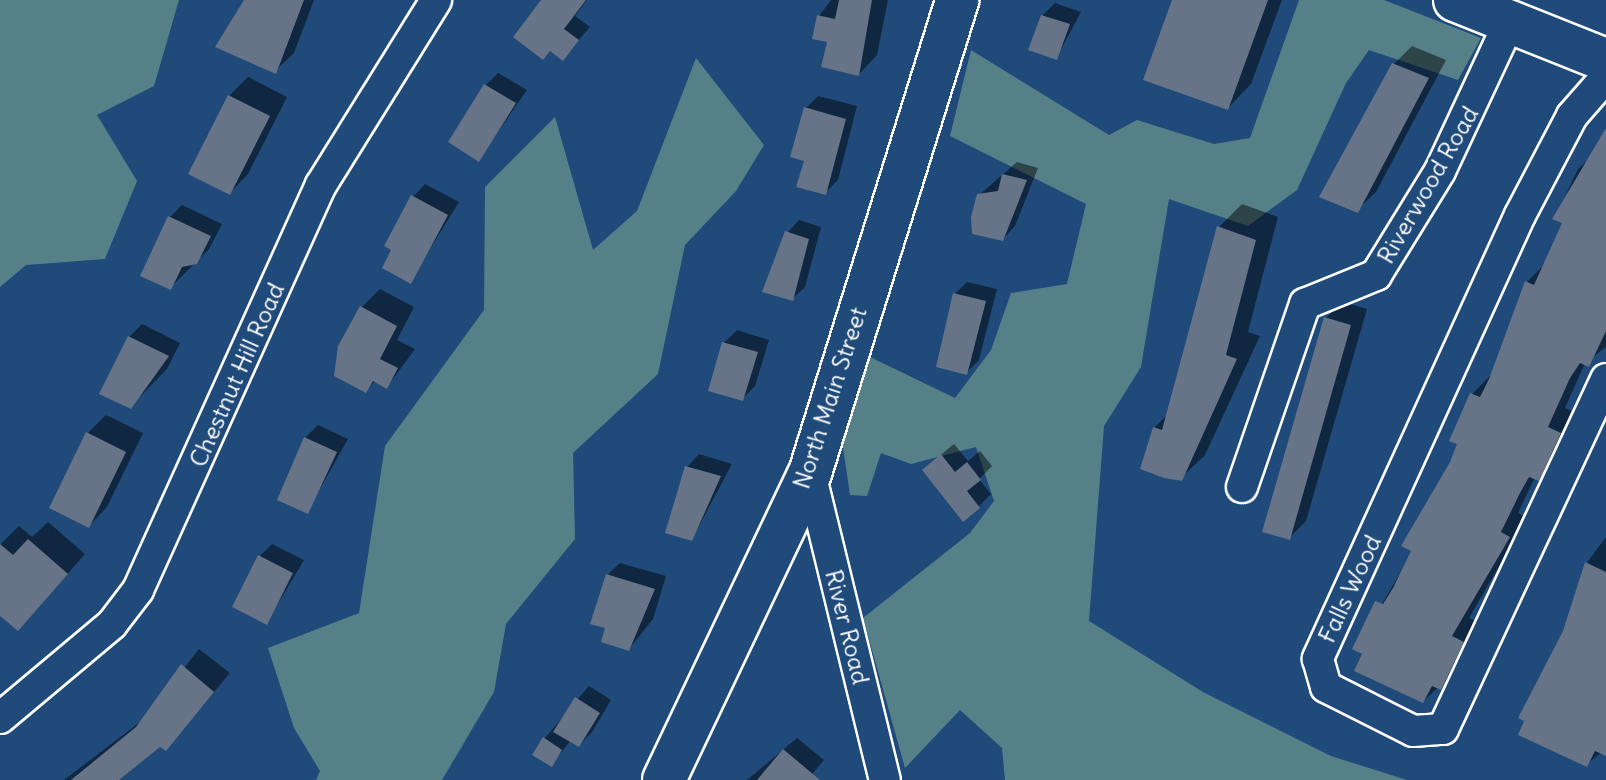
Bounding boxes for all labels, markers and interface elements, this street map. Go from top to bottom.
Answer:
street label: Riverwood Road [1371,101,1485,269]
street label: Chestnut Hill Road [183,278,291,472]
street label: North Main Street [787,304,873,492]
street label: Falls Wood [1313,531,1387,647]
street label: River Road [819,567,875,687]

